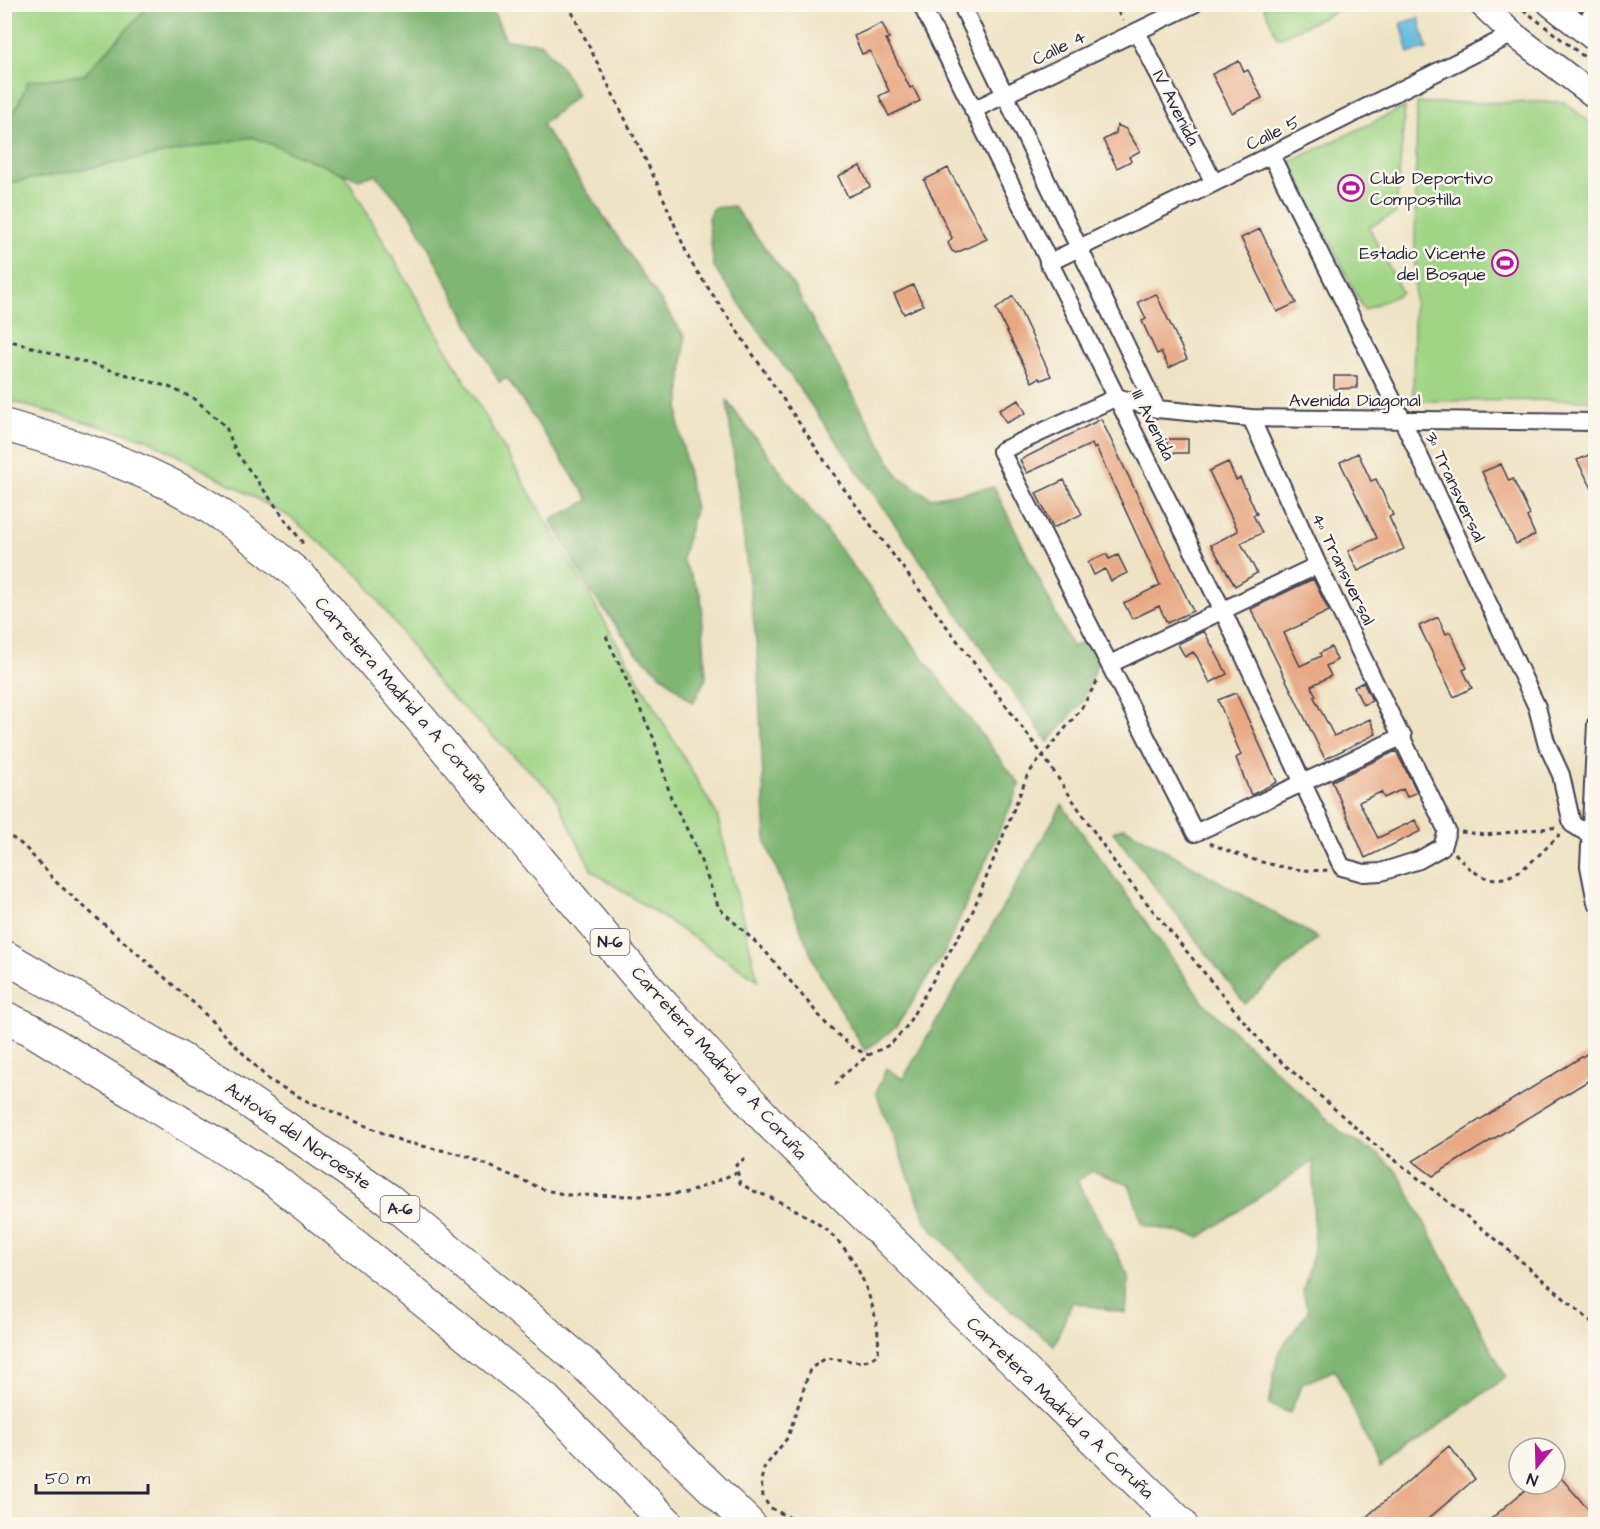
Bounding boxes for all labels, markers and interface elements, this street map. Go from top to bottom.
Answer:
street label: Calle 4 [1028,24,1090,72]
street label: IV Avenida [1146,66,1206,150]
street label: Calle 5 [1242,109,1304,157]
place label: Club Deportivo Compostilla [1370,166,1493,212]
sports icon: Club Deportivo Compostilla [1336,173,1366,203]
place label: Estadio Vicente del Bosque [1359,241,1486,287]
sports icon: Estadio Vicente del Bosque [1490,248,1520,278]
street label: III Avenida [1125,385,1181,465]
street label: Avenida Diagonal [1289,388,1421,414]
street label: 3ª Transversal [1418,428,1492,546]
street label: 4ª Transversal [1305,509,1381,630]
street label: Carretera Madrid a A Coruña [309,592,493,798]
road number: N-6 [590,929,630,955]
street label: Carretera Madrid a A Coruña [625,961,813,1165]
street label: Autovía del Noroeste [220,1076,376,1196]
road number: A-6 [380,1196,420,1222]
street label: Carretera Madrid a A Coruña [961,1311,1159,1505]
north arrow [1507,1436,1567,1496]
scale bar [36,1457,148,1495]
text: 50 m [45,1466,90,1491]
text: N [1524,1467,1541,1491]

